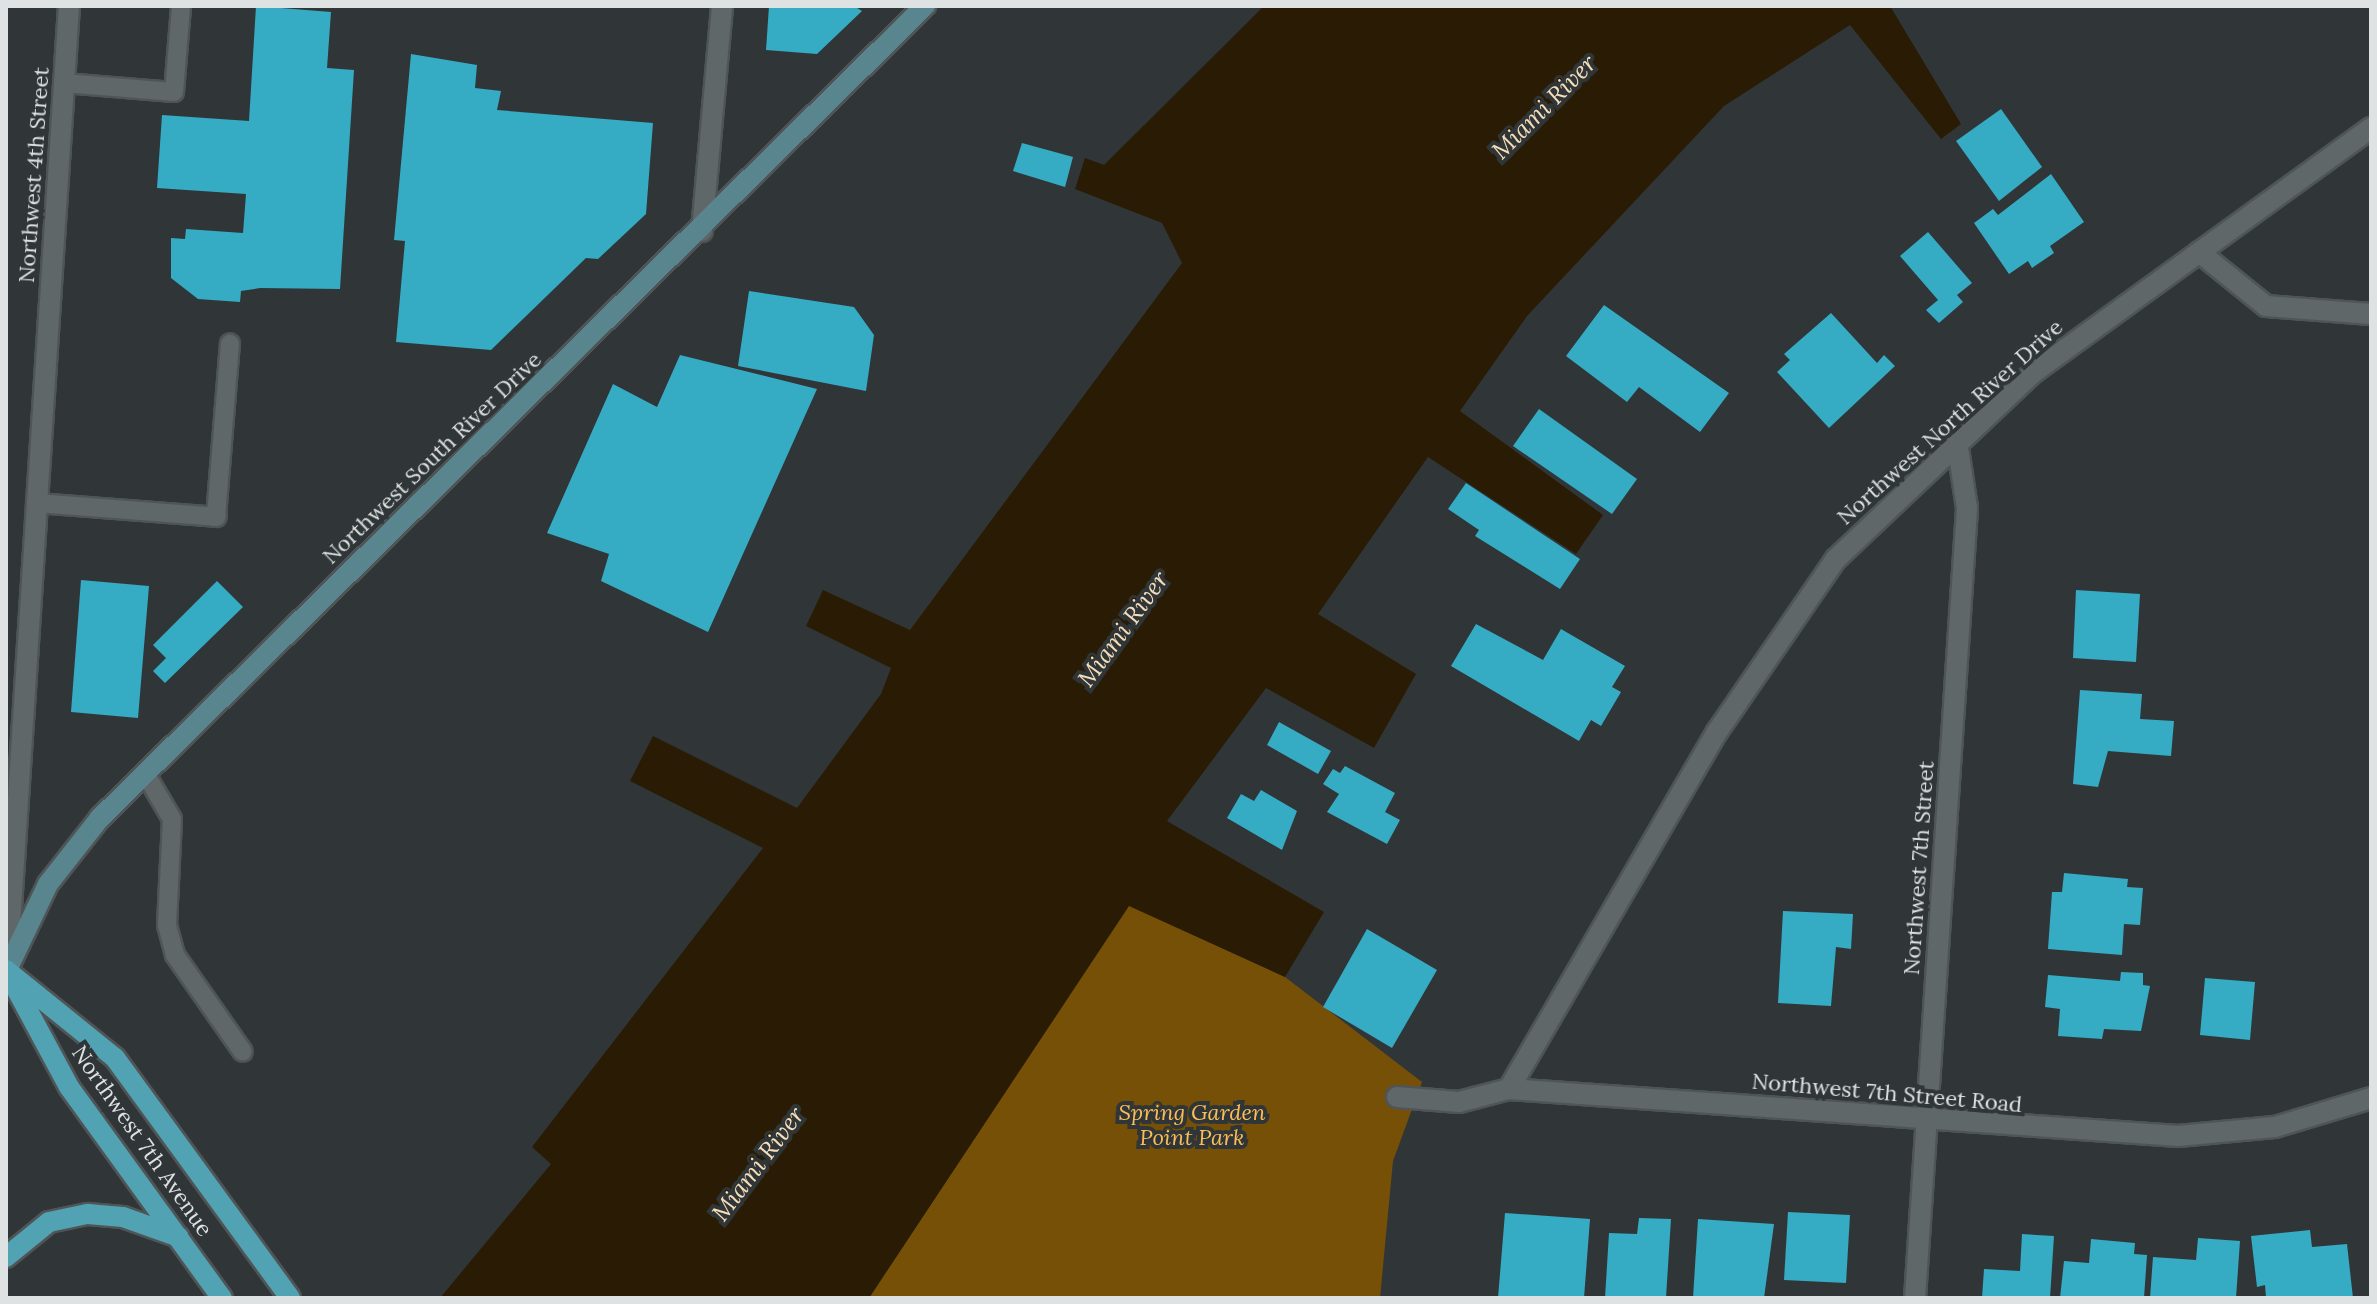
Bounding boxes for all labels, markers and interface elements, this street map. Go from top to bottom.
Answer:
water label: Miami River [1486,49,1602,165]
street label: Northwest 4th Street [13,66,55,284]
street label: Northwest North River Drive [1832,314,2068,530]
street label: Northwest South River Drive [317,347,547,569]
water label: Miami River [1071,566,1175,692]
street label: Northwest 7th Street [1898,760,1940,976]
street label: Northwest 7th Avenue [66,1041,218,1241]
street label: Northwest 7th Street Road [1751,1068,2023,1118]
park label: Spring Garden Point Park [1118,1099,1266,1150]
water label: Miami River [706,1101,810,1227]

